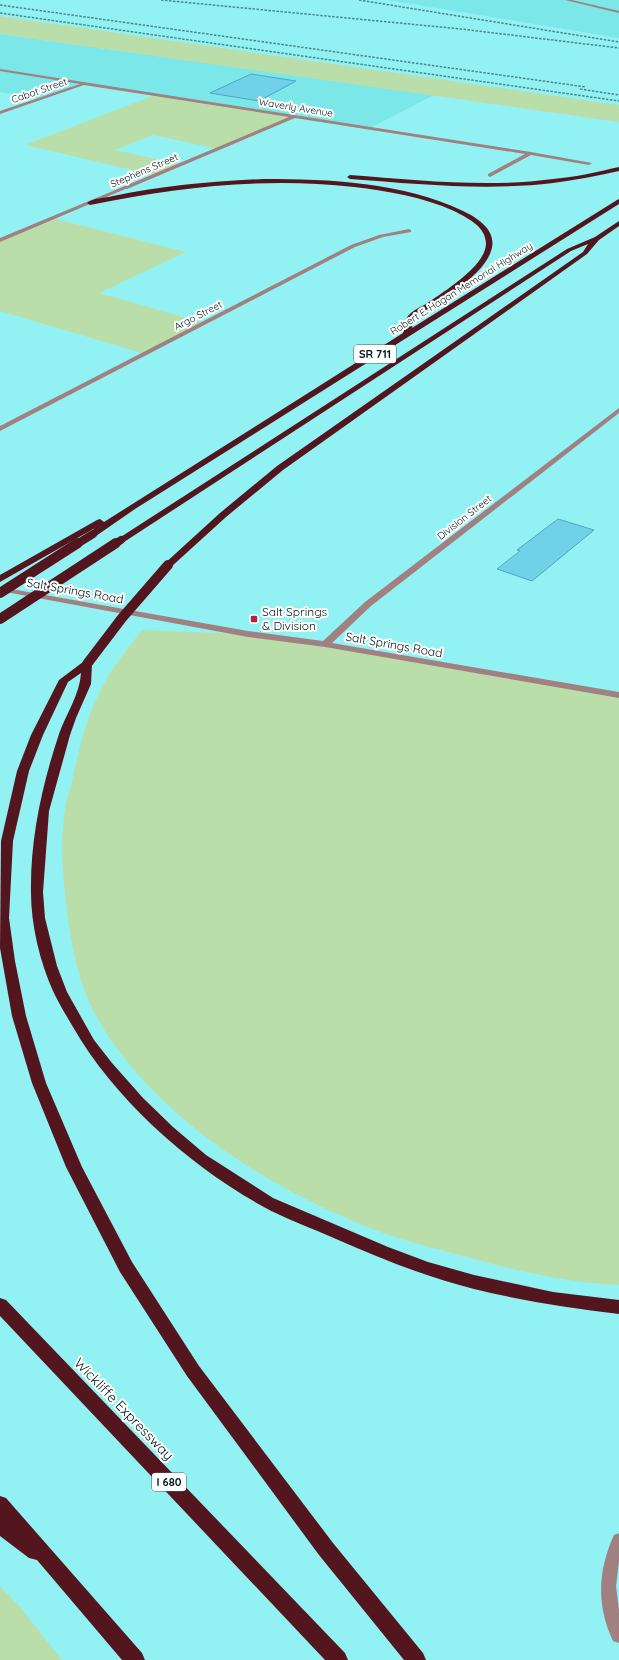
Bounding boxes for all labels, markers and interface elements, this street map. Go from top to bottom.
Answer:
street label: Cabot Street [10,75,69,106]
street label: Waverly Avenue [258,95,334,120]
street label: Stephens Street [108,150,181,191]
street label: Robert E. Hagan Memorial Highway [388,239,535,338]
street label: Argo Street [172,298,225,333]
road number: SR 711 [354,345,396,363]
street label: Division Street [435,492,495,543]
street label: Salt Springs Road [25,575,125,606]
place label: Salt Springs & Division [262,604,328,633]
marker: Salt Springs & Division [249,614,259,624]
street label: Salt Springs Road [344,629,444,660]
street label: Wickliffe Expressway [70,1354,178,1464]
road number: I 680 [152,1473,186,1491]

